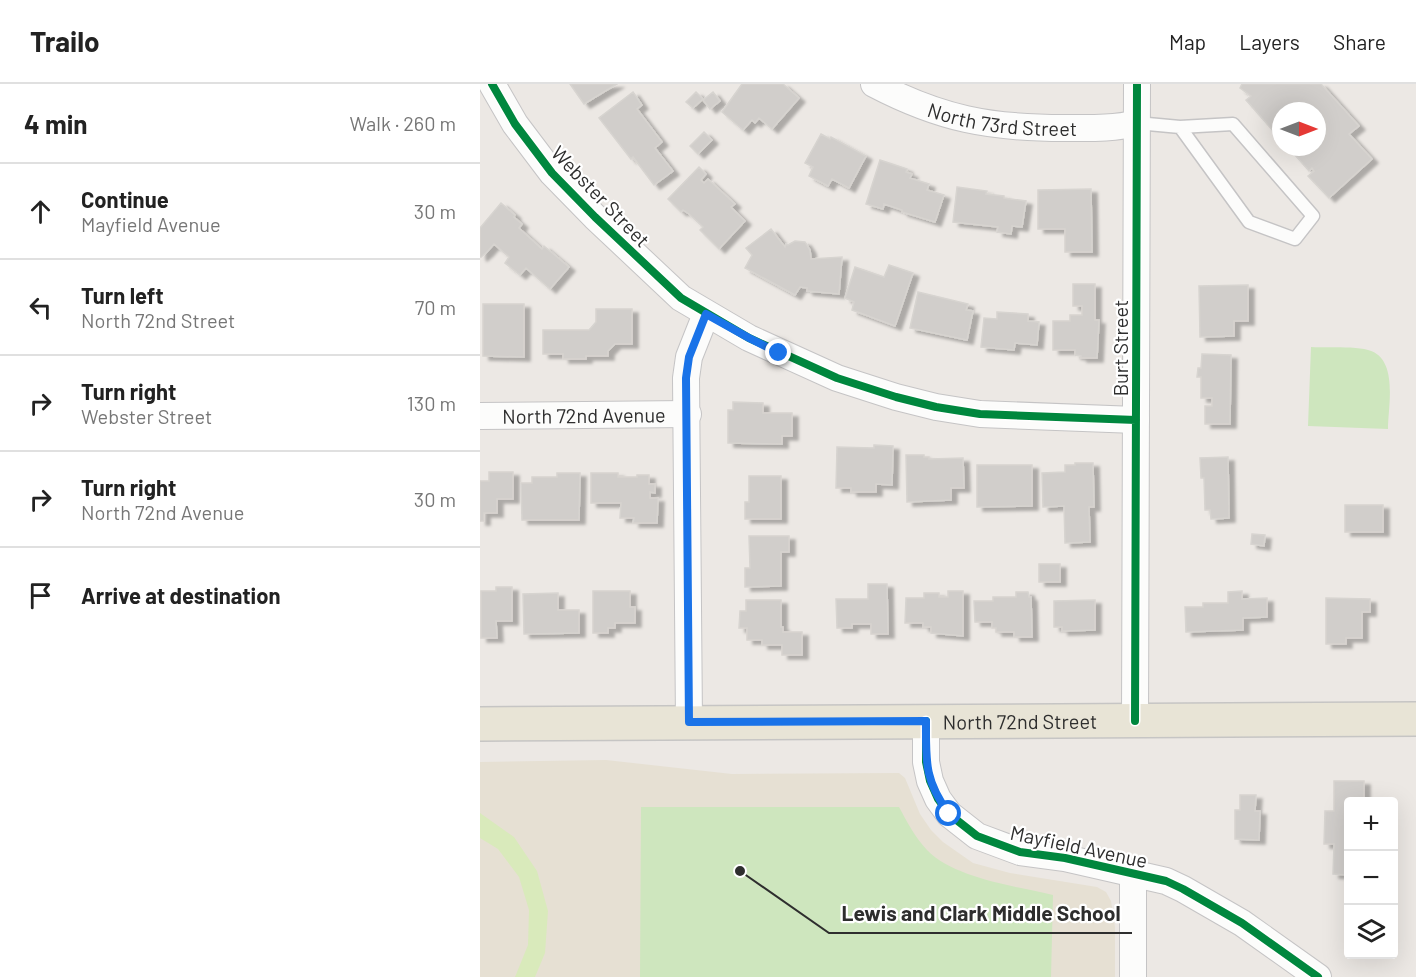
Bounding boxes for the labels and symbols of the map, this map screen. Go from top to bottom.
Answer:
street label: North 73rd Street [925,97,1077,140]
north arrow [1272,102,1326,156]
street label: Webster Street [547,140,655,252]
street label: Burt Street [1108,300,1132,396]
route end [765,339,791,365]
street label: North 72nd Avenue [502,402,666,428]
street label: North 72nd Street [943,709,1097,734]
route start [935,800,961,826]
street label: Mayfield Avenue [1008,820,1150,872]
callout: Lewis and Clark Middle School [829,894,1132,933]
text: Lewis and Clark Middle School [841,900,1121,925]

